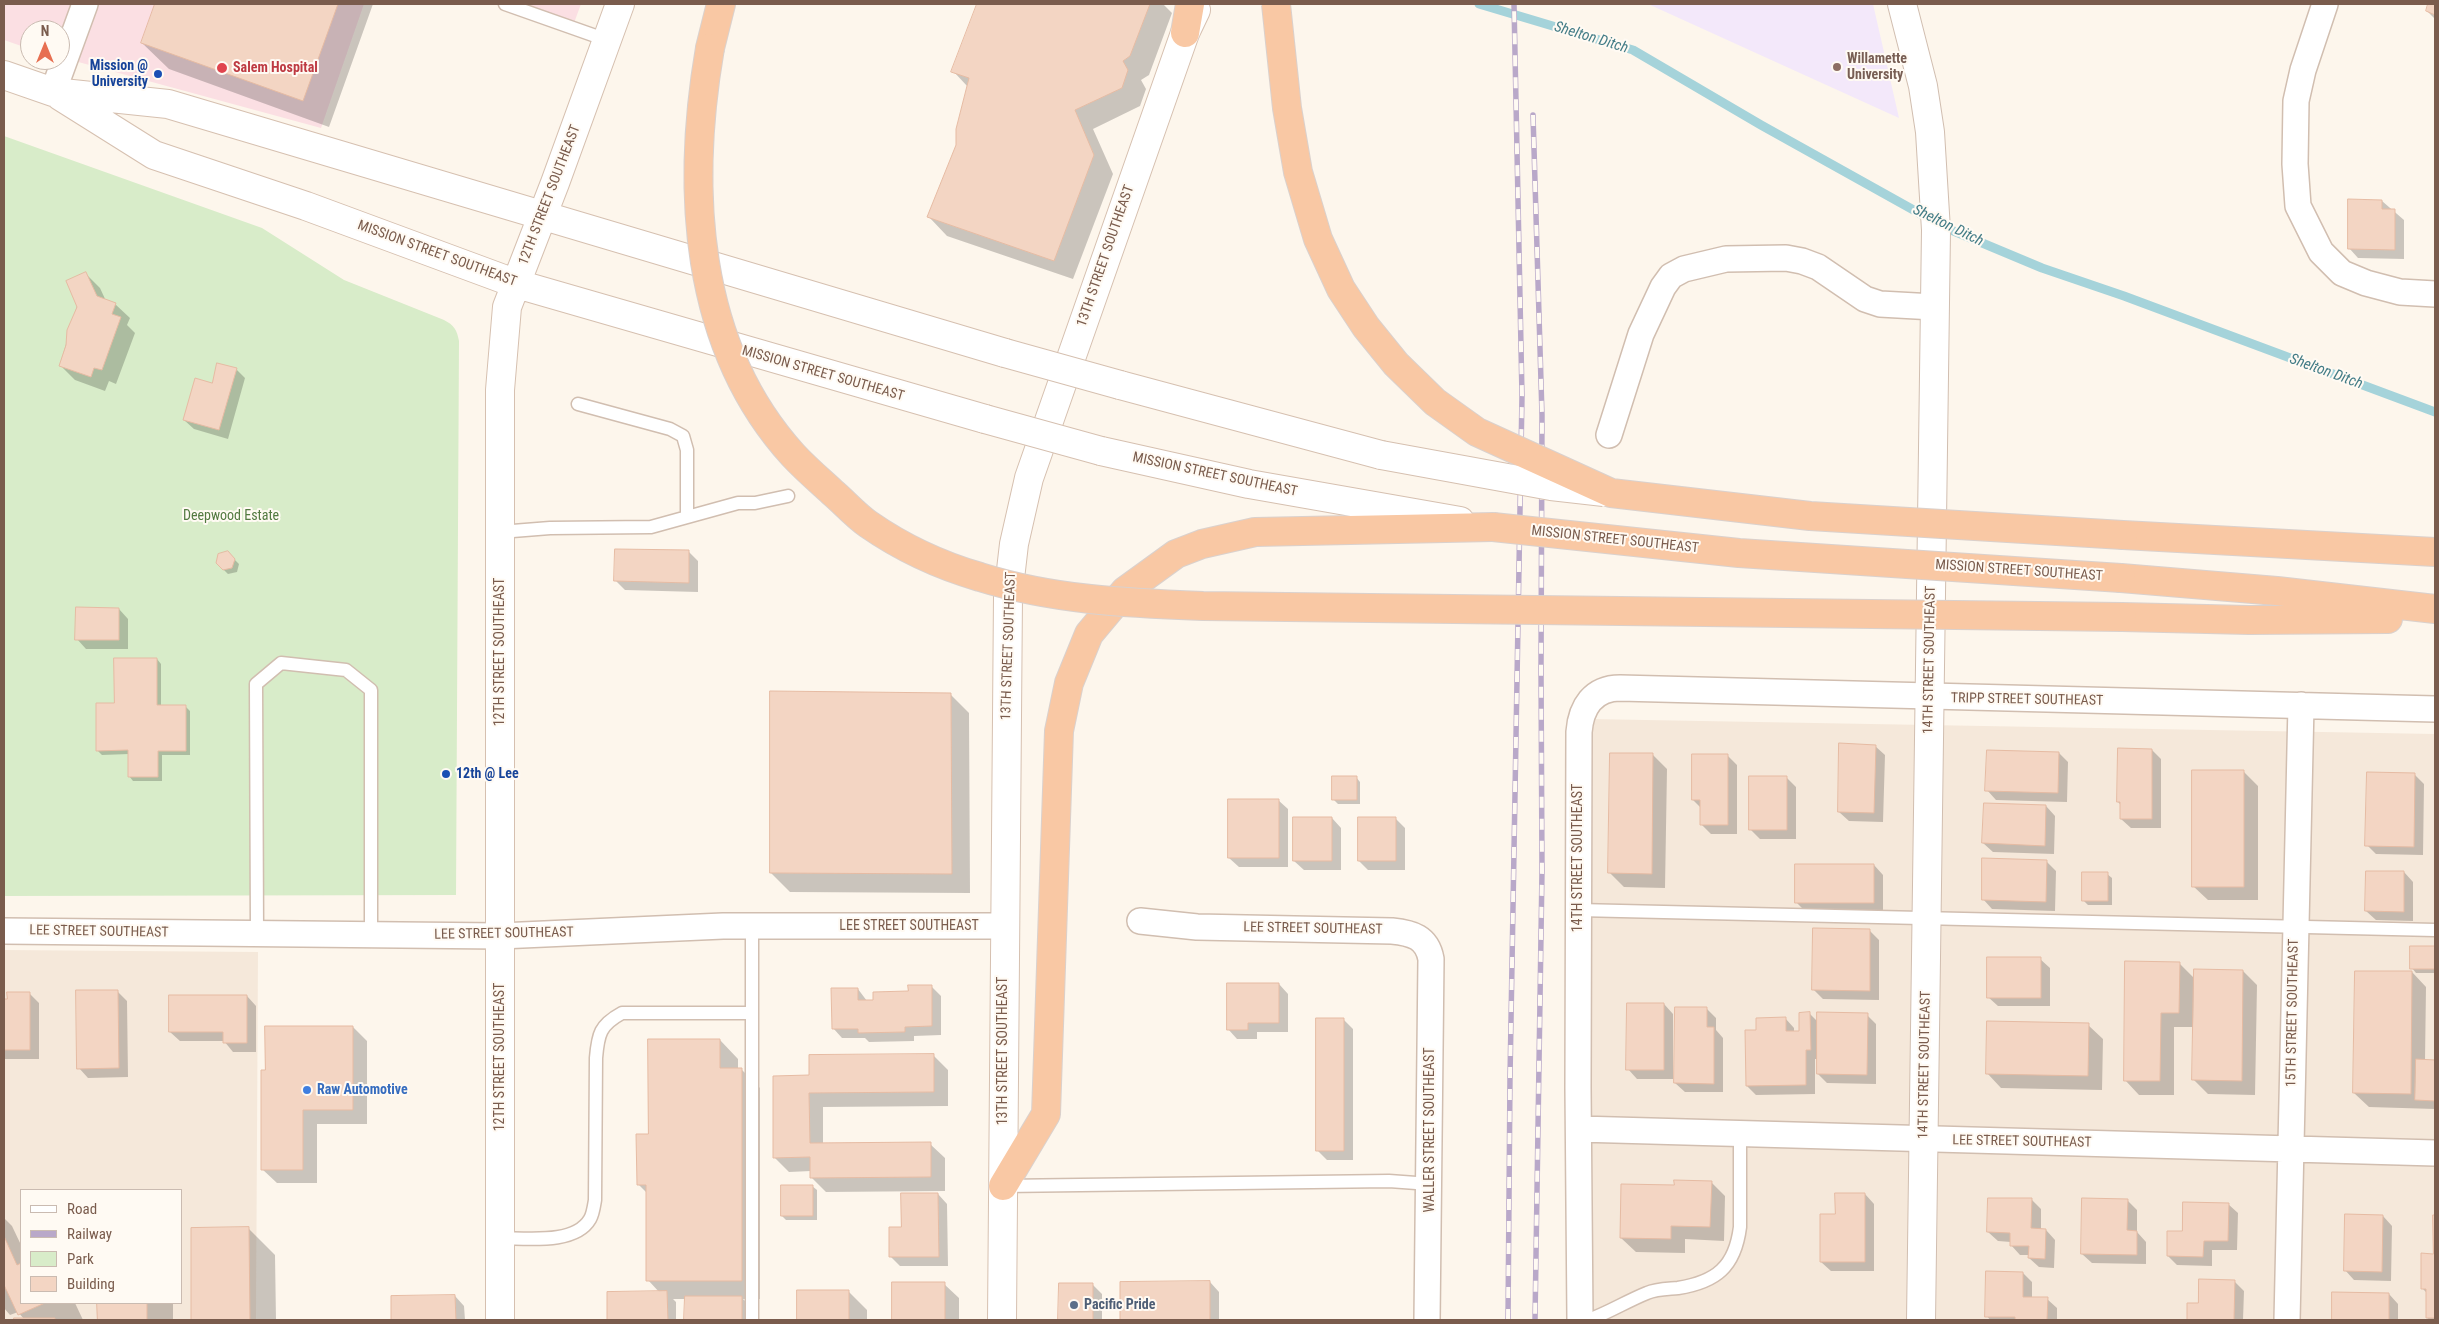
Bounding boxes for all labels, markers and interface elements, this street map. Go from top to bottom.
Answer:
water label: Shelton Ditch [1552,18,1630,58]
north arrow [20,20,70,70]
text: N [41,23,49,39]
place label: Willamette University [1847,51,1907,84]
place label: Mission @ University [90,58,148,90]
place label: Salem Hospital [233,60,318,76]
marker: Salem Hospital [215,61,229,75]
marker: Willamette University [1831,61,1843,73]
marker: Mission @ University [152,68,164,80]
street label: 12TH STREET SOUTHEAST [516,123,584,267]
street label: 13TH STREET SOUTHEAST [1074,183,1138,329]
water label: Shelton Ditch [1910,201,1986,251]
street label: MISSION STREET SOUTHEAST [355,217,519,291]
street label: MISSION STREET SOUTHEAST [740,343,906,405]
water label: Shelton Ditch [2287,350,2365,394]
street label: MISSION STREET SOUTHEAST [1131,449,1299,501]
park label: Deepwood Estate [183,508,279,524]
street label: MISSION STREET SOUTHEAST [1531,523,1699,557]
street label: MISSION STREET SOUTHEAST [1935,557,2103,585]
street label: 13TH STREET SOUTHEAST [998,571,1020,721]
street label: 12TH STREET SOUTHEAST [492,578,508,726]
street label: 14TH STREET SOUTHEAST [1920,586,1940,734]
street label: TRIPP STREET SOUTHEAST [1951,690,2103,710]
place label: 12th @ Lee [456,766,519,782]
marker: 12th @ Lee [440,768,452,780]
street label: 14TH STREET SOUTHEAST [1570,784,1586,932]
street label: LEE STREET SOUTHEAST [839,918,979,934]
street label: LEE STREET SOUTHEAST [1243,919,1383,939]
street label: LEE STREET SOUTHEAST [29,922,169,942]
street label: LEE STREET SOUTHEAST [434,924,574,944]
street label: 15TH STREET SOUTHEAST [2283,939,2303,1087]
street label: 13TH STREET SOUTHEAST [995,977,1011,1125]
street label: 12TH STREET SOUTHEAST [492,983,508,1131]
street label: 14TH STREET SOUTHEAST [1915,991,1935,1139]
street label: WALLER STREET SOUTHEAST [1422,1048,1438,1212]
place label: Raw Automotive [317,1082,408,1098]
marker: Raw Automotive [301,1084,313,1096]
street label: LEE STREET SOUTHEAST [1952,1132,2092,1152]
legend [20,1189,182,1304]
text: Road [67,1200,97,1218]
text: Railway [67,1225,112,1243]
text: Park [67,1250,94,1268]
text: Building [67,1275,115,1293]
place label: Pacific Pride [1084,1297,1155,1313]
marker: Pacific Pride [1068,1299,1080,1311]

